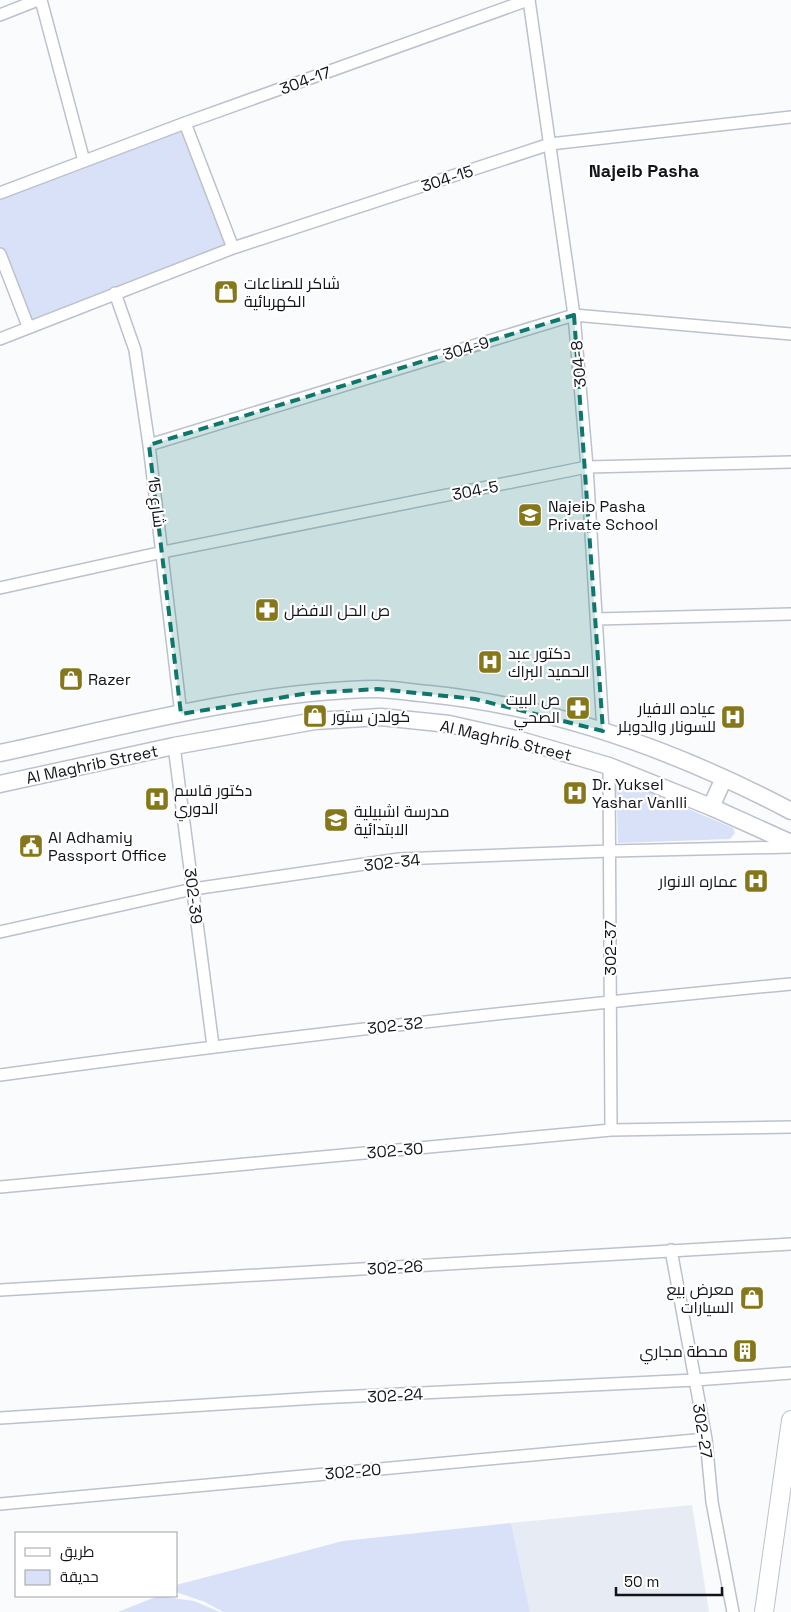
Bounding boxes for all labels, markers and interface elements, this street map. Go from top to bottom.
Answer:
street label: 304-17 [277,62,334,99]
district label: Najeib Pasha [589,159,700,182]
street label: 304-15 [418,160,476,197]
place label: شاكر للصناعات الكهربائية [244,273,340,312]
shop icon: شاكر للصناعات الكهربائية [213,279,239,305]
street label: 304-9 [441,332,492,365]
street label: 304-8 [566,340,591,388]
street label: شارع 15 [142,475,170,529]
street label: 304-5 [450,476,500,505]
place label: Najeib Pasha Private School [548,496,658,535]
school or university icon: Najeib Pasha Private School [517,502,543,528]
pharmacy icon: ص الحل الافضل [254,597,280,623]
place label: ص الحل الافضل [284,600,390,621]
place label: دكتور عبد الحميد البراك [508,643,590,682]
hospital icon: دكتور عبد الحميد البراك [477,649,503,675]
shop icon: Razer [58,666,84,692]
place label: Razer [88,669,131,690]
place label: ص البيت الصحي [506,689,560,731]
pharmacy icon: ص البيت الصحي [565,695,591,721]
place label: عياده الافيار للسونار والدوبلر [617,698,716,737]
shop icon: كولدن ستور [302,703,328,729]
hospital icon: عياده الافيار للسونار والدوبلر [720,704,746,730]
place label: كولدن ستور [331,706,410,727]
street label: Al Maghrib Street [438,715,574,766]
street label: Al Maghrib Street [24,740,160,789]
place label: Dr. Yuksel Yashar Vanlli [592,774,687,813]
place label: دكتور قاسم الدوري [174,780,252,822]
hospital icon: Dr. Yuksel Yashar Vanlli [562,780,588,806]
hospital icon: دكتور قاسم الدوري [144,786,170,812]
place label: مدرسة اشبيلية الابتدائية [354,801,449,840]
school or university icon: مدرسة اشبيلية الابتدائية [323,807,349,833]
place label: Al Adhamiy Passport Office [48,827,167,866]
public building icon: Al Adhamiy Passport Office [18,833,44,859]
street label: 302-34 [363,849,421,876]
street label: 302-39 [180,867,207,925]
hospital icon: عماره الانوار [743,868,769,894]
place label: عماره الانوار [658,871,738,892]
street label: 302-37 [600,920,621,976]
street label: 302-32 [366,1012,424,1039]
street label: 302-30 [366,1138,424,1163]
street label: 302-26 [366,1256,424,1279]
place label: معرض بيع السيارات [667,1279,734,1318]
shop icon: معرض بيع السيارات [739,1285,765,1311]
building icon: محطة مجاري [732,1338,758,1364]
place label: محطة مجاري [640,1341,728,1365]
street label: 302-24 [367,1384,424,1407]
street label: 302-27 [688,1402,717,1460]
street label: 302-20 [324,1459,382,1484]
legend [15,1532,178,1597]
text: طريق [60,1542,94,1562]
scale bar [616,1564,722,1596]
text: حديقة [60,1567,99,1586]
text: 50 m [624,1572,659,1591]

